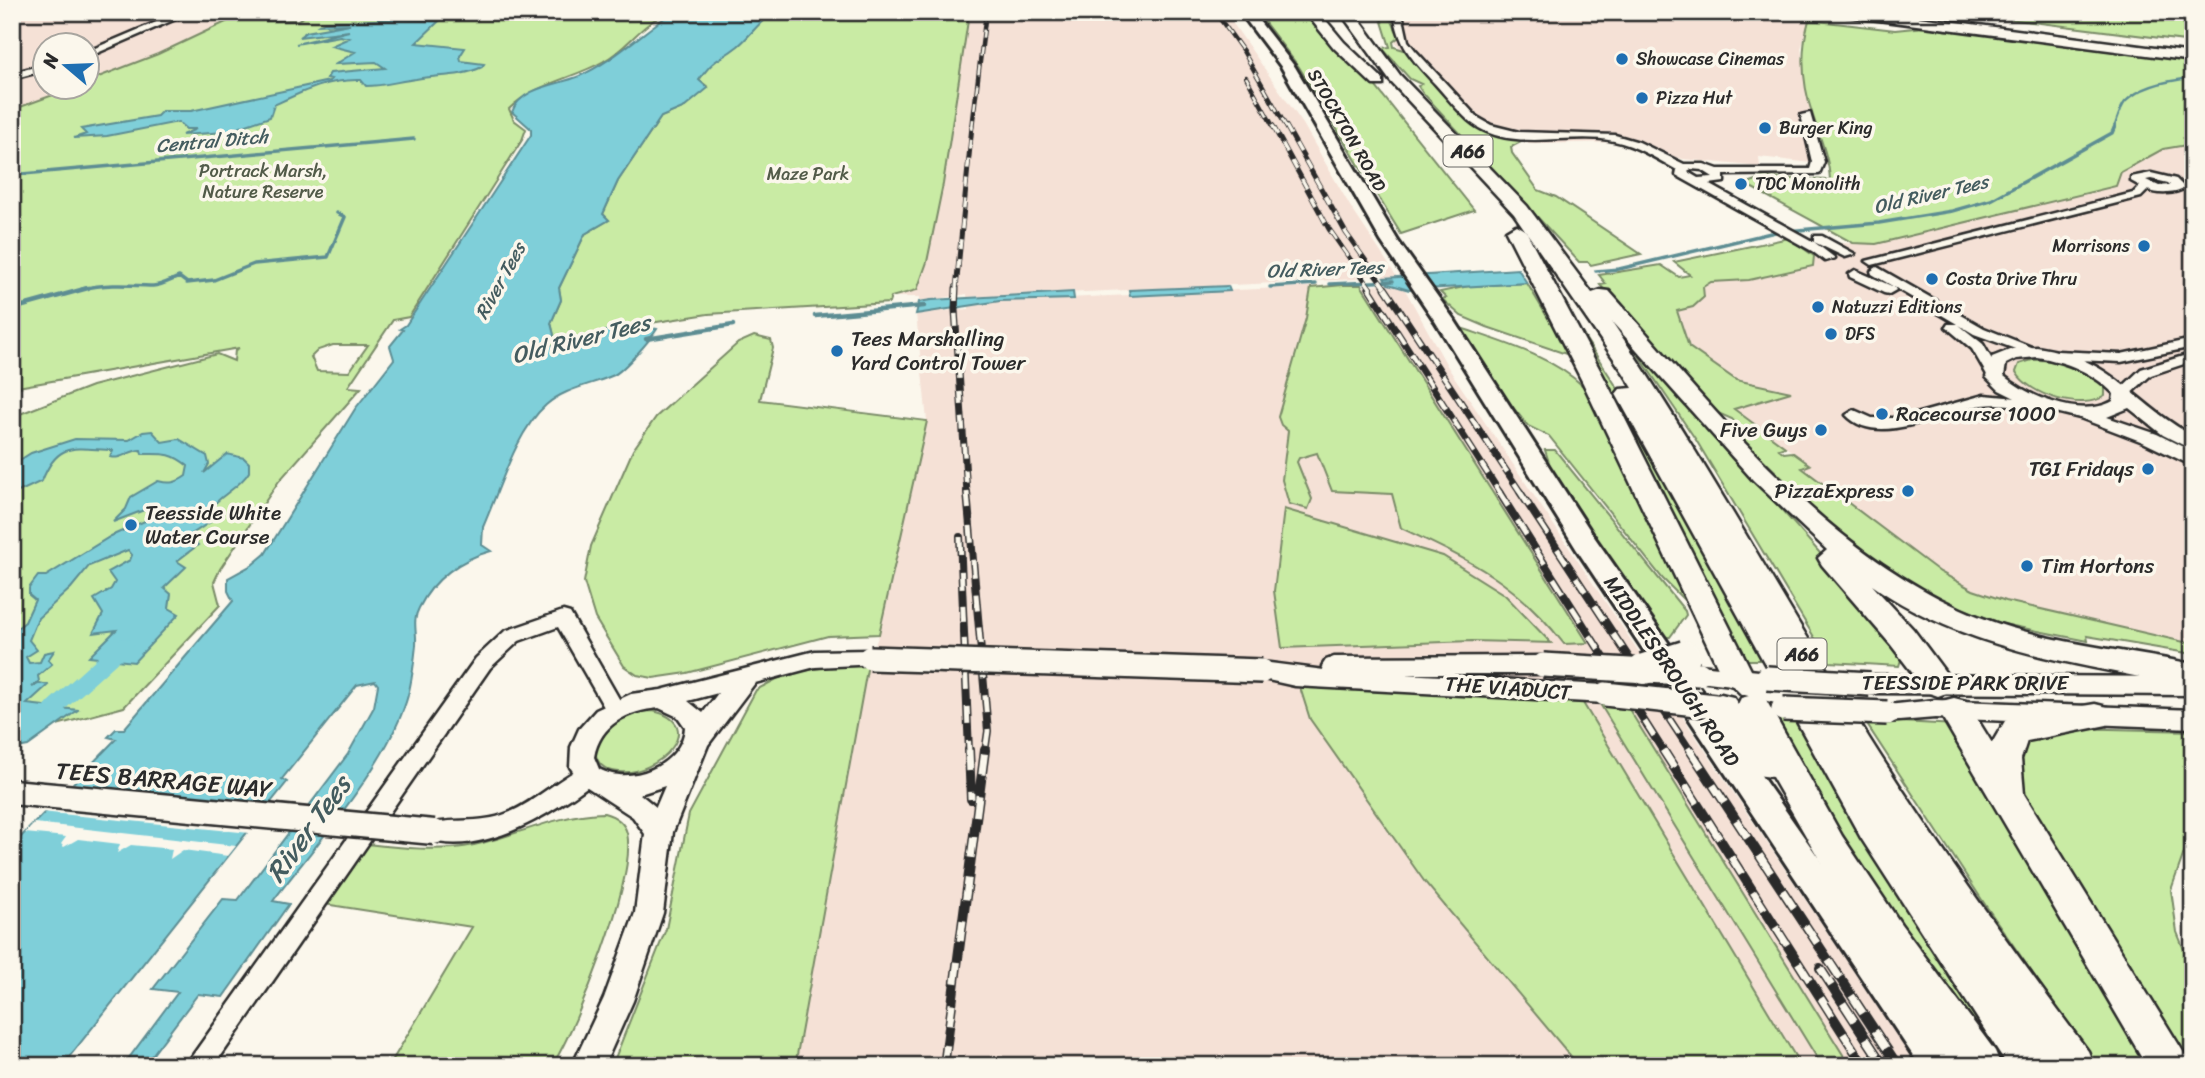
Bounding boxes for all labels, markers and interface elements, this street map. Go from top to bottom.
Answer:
north arrow [32,32,102,102]
place label: Showcase Cinemas [1636,43,1785,75]
text: N [32,48,68,73]
marker: Showcase Cinemas [1614,51,1630,67]
street label: STOCKTON ROAD [1299,62,1395,198]
place label: Pizza Hut [1656,82,1733,114]
marker: Pizza Hut [1634,90,1650,106]
place label: Burger King [1779,112,1873,144]
water label: Central Ditch [155,119,271,162]
marker: Burger King [1757,120,1773,136]
road number: A66 [1444,136,1492,167]
park label: Portrack Marsh, Nature Reserve [199,155,327,208]
park label: Maze Park [767,158,849,190]
water label: Old River Tees [1870,164,1994,223]
place label: TDC Monolith [1755,168,1861,200]
marker: TDC Monolith [1733,176,1749,192]
place label: Morrisons [2052,230,2131,262]
water label: River Tees [465,235,536,325]
marker: Morrisons [2136,238,2152,254]
water label: Old River Tees [1266,250,1386,288]
place label: Costa Drive Thru [1946,263,2077,295]
marker: Costa Drive Thru [1924,271,1940,287]
place label: Natuzzi Editions [1832,291,1963,323]
marker: Natuzzi Editions [1810,299,1826,315]
water label: Old River Tees [507,301,657,376]
place label: DFS [1845,318,1876,350]
place label: Tees Marshalling Yard Control Tower [851,320,1027,382]
marker: DFS [1823,326,1839,342]
marker: Tees Marshalling Yard Control Tower [829,343,845,359]
place label: Racecourse 1000 [1896,395,2056,433]
marker: Racecourse 1000 [1874,406,1890,422]
place label: Five Guys [1720,411,1807,449]
marker: Five Guys [1813,422,1829,438]
place label: TGI Fridays [2029,450,2134,488]
marker: TGI Fridays [2140,461,2156,477]
place label: PizzaExpress [1774,472,1894,510]
marker: PizzaExpress [1900,483,1916,499]
place label: Teesside White Water Course [145,494,281,556]
marker: Teesside White Water Course [123,517,139,533]
place label: Tim Hortons [2041,547,2154,585]
marker: Tim Hortons [2019,558,2035,574]
street label: MIDDLESBROUGH ROAD [1593,567,1751,775]
road number: A66 [1778,638,1826,670]
street label: TEESSIDE PARK DRIVE [1862,664,2070,702]
street label: THE VIADUCT [1444,665,1574,711]
street label: TEES BARRAGE WAY [54,750,275,810]
water label: River Tees [252,762,366,893]

